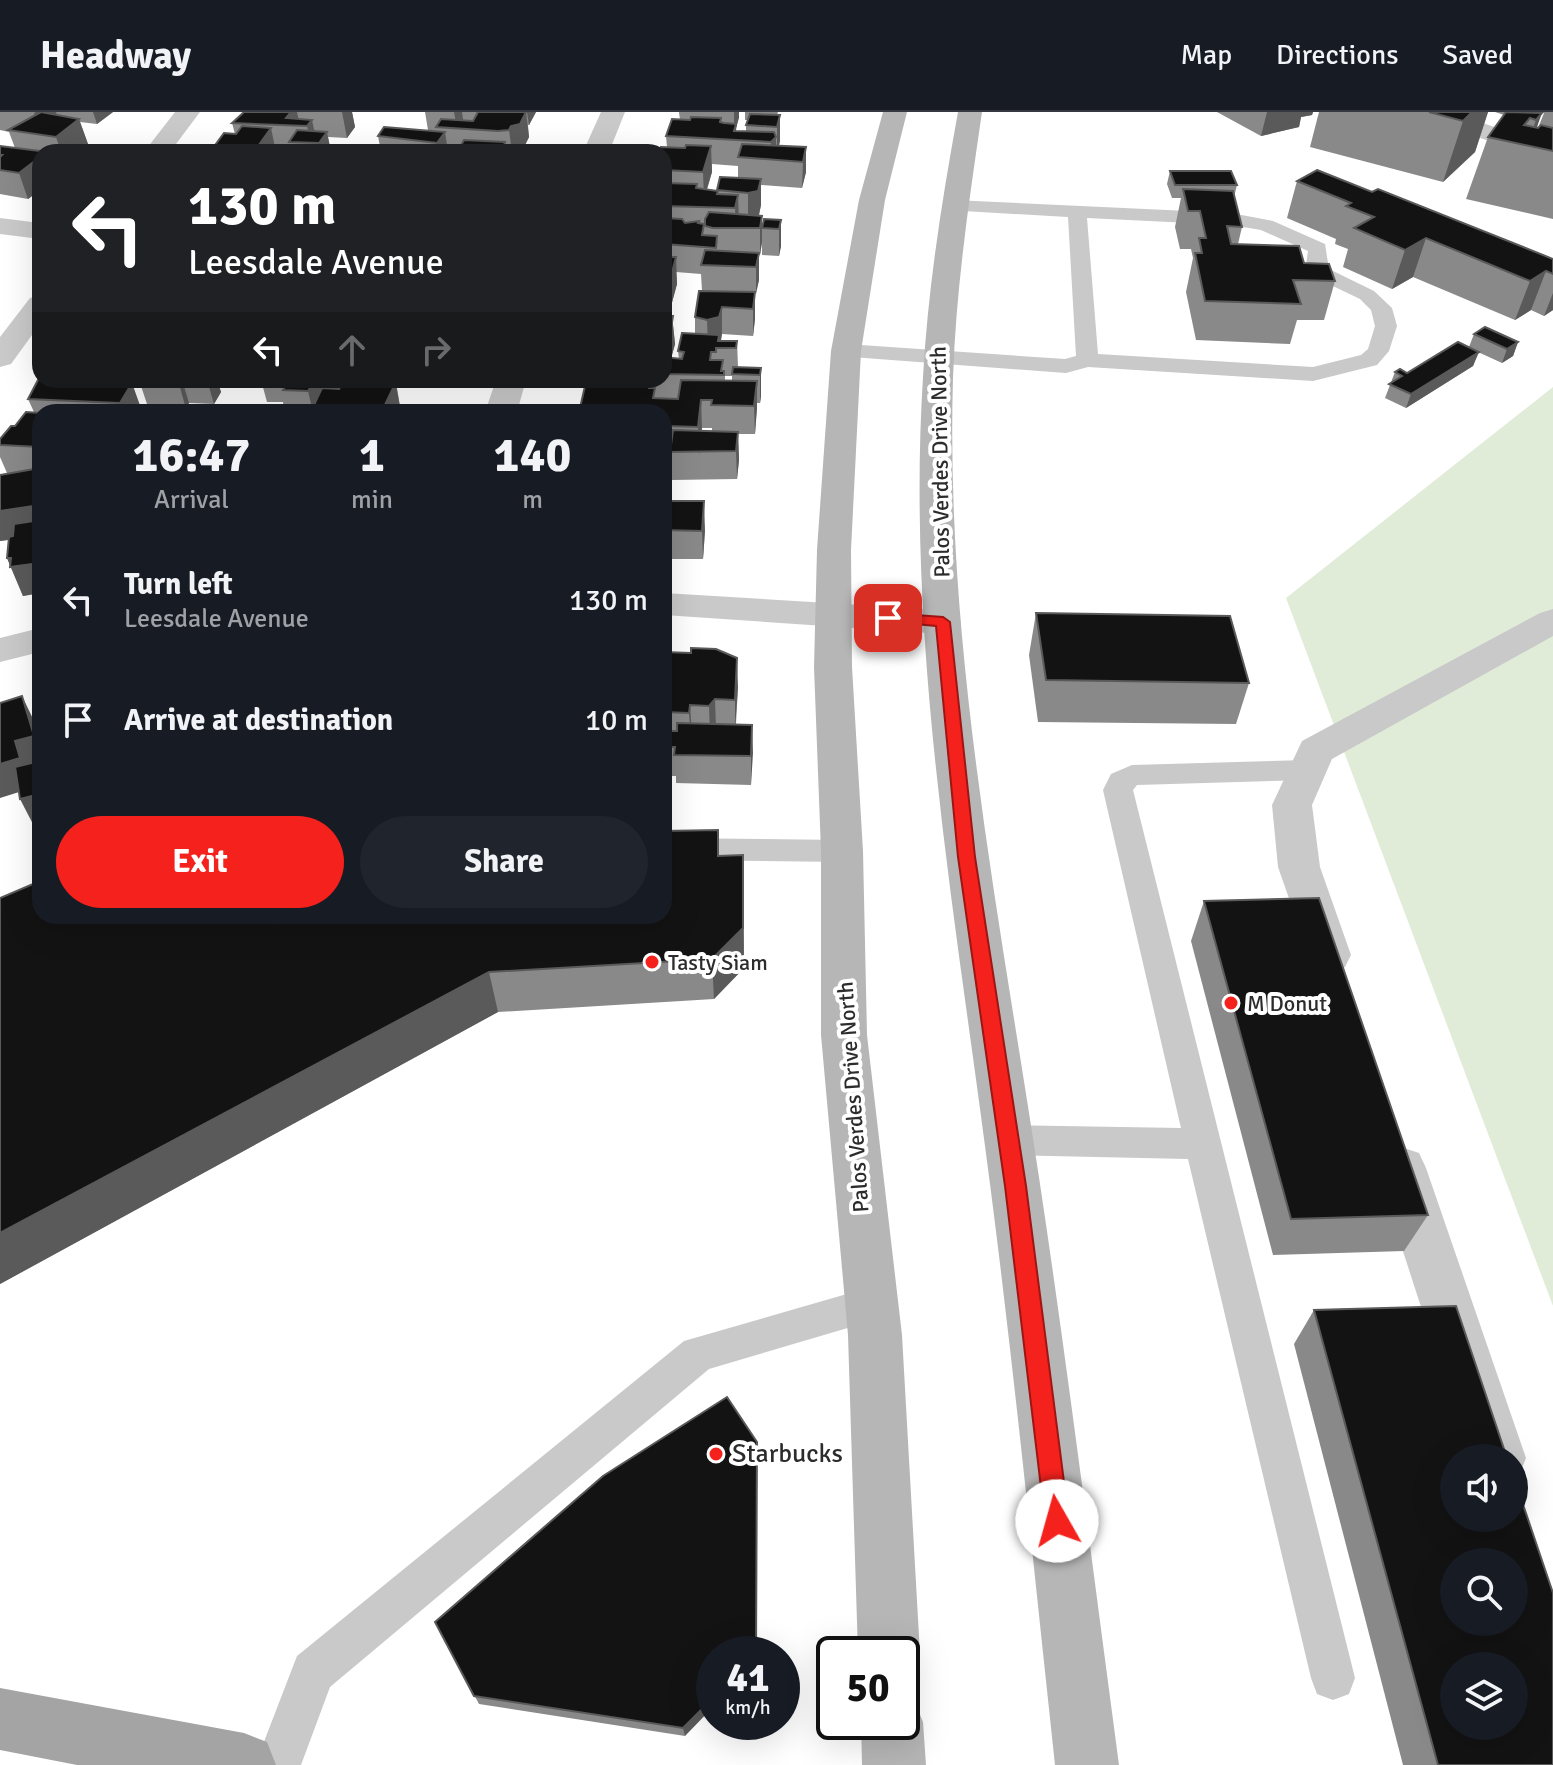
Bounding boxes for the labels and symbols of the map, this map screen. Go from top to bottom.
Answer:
street label: Palos Verdes Drive North [924,346,956,578]
pin [854,584,922,652]
place label: Tasty Siam [668,949,768,976]
marker: Tasty Siam [643,953,661,971]
street label: Palos Verdes Drive North [831,981,875,1213]
place label: M Donut [1247,990,1327,1017]
marker: M Donut [1222,994,1240,1012]
place label: Starbucks [732,1438,843,1470]
marker: Starbucks [707,1445,725,1463]
position arrow [1015,1479,1099,1563]
speed limit sign: 50 [816,1636,920,1740]

